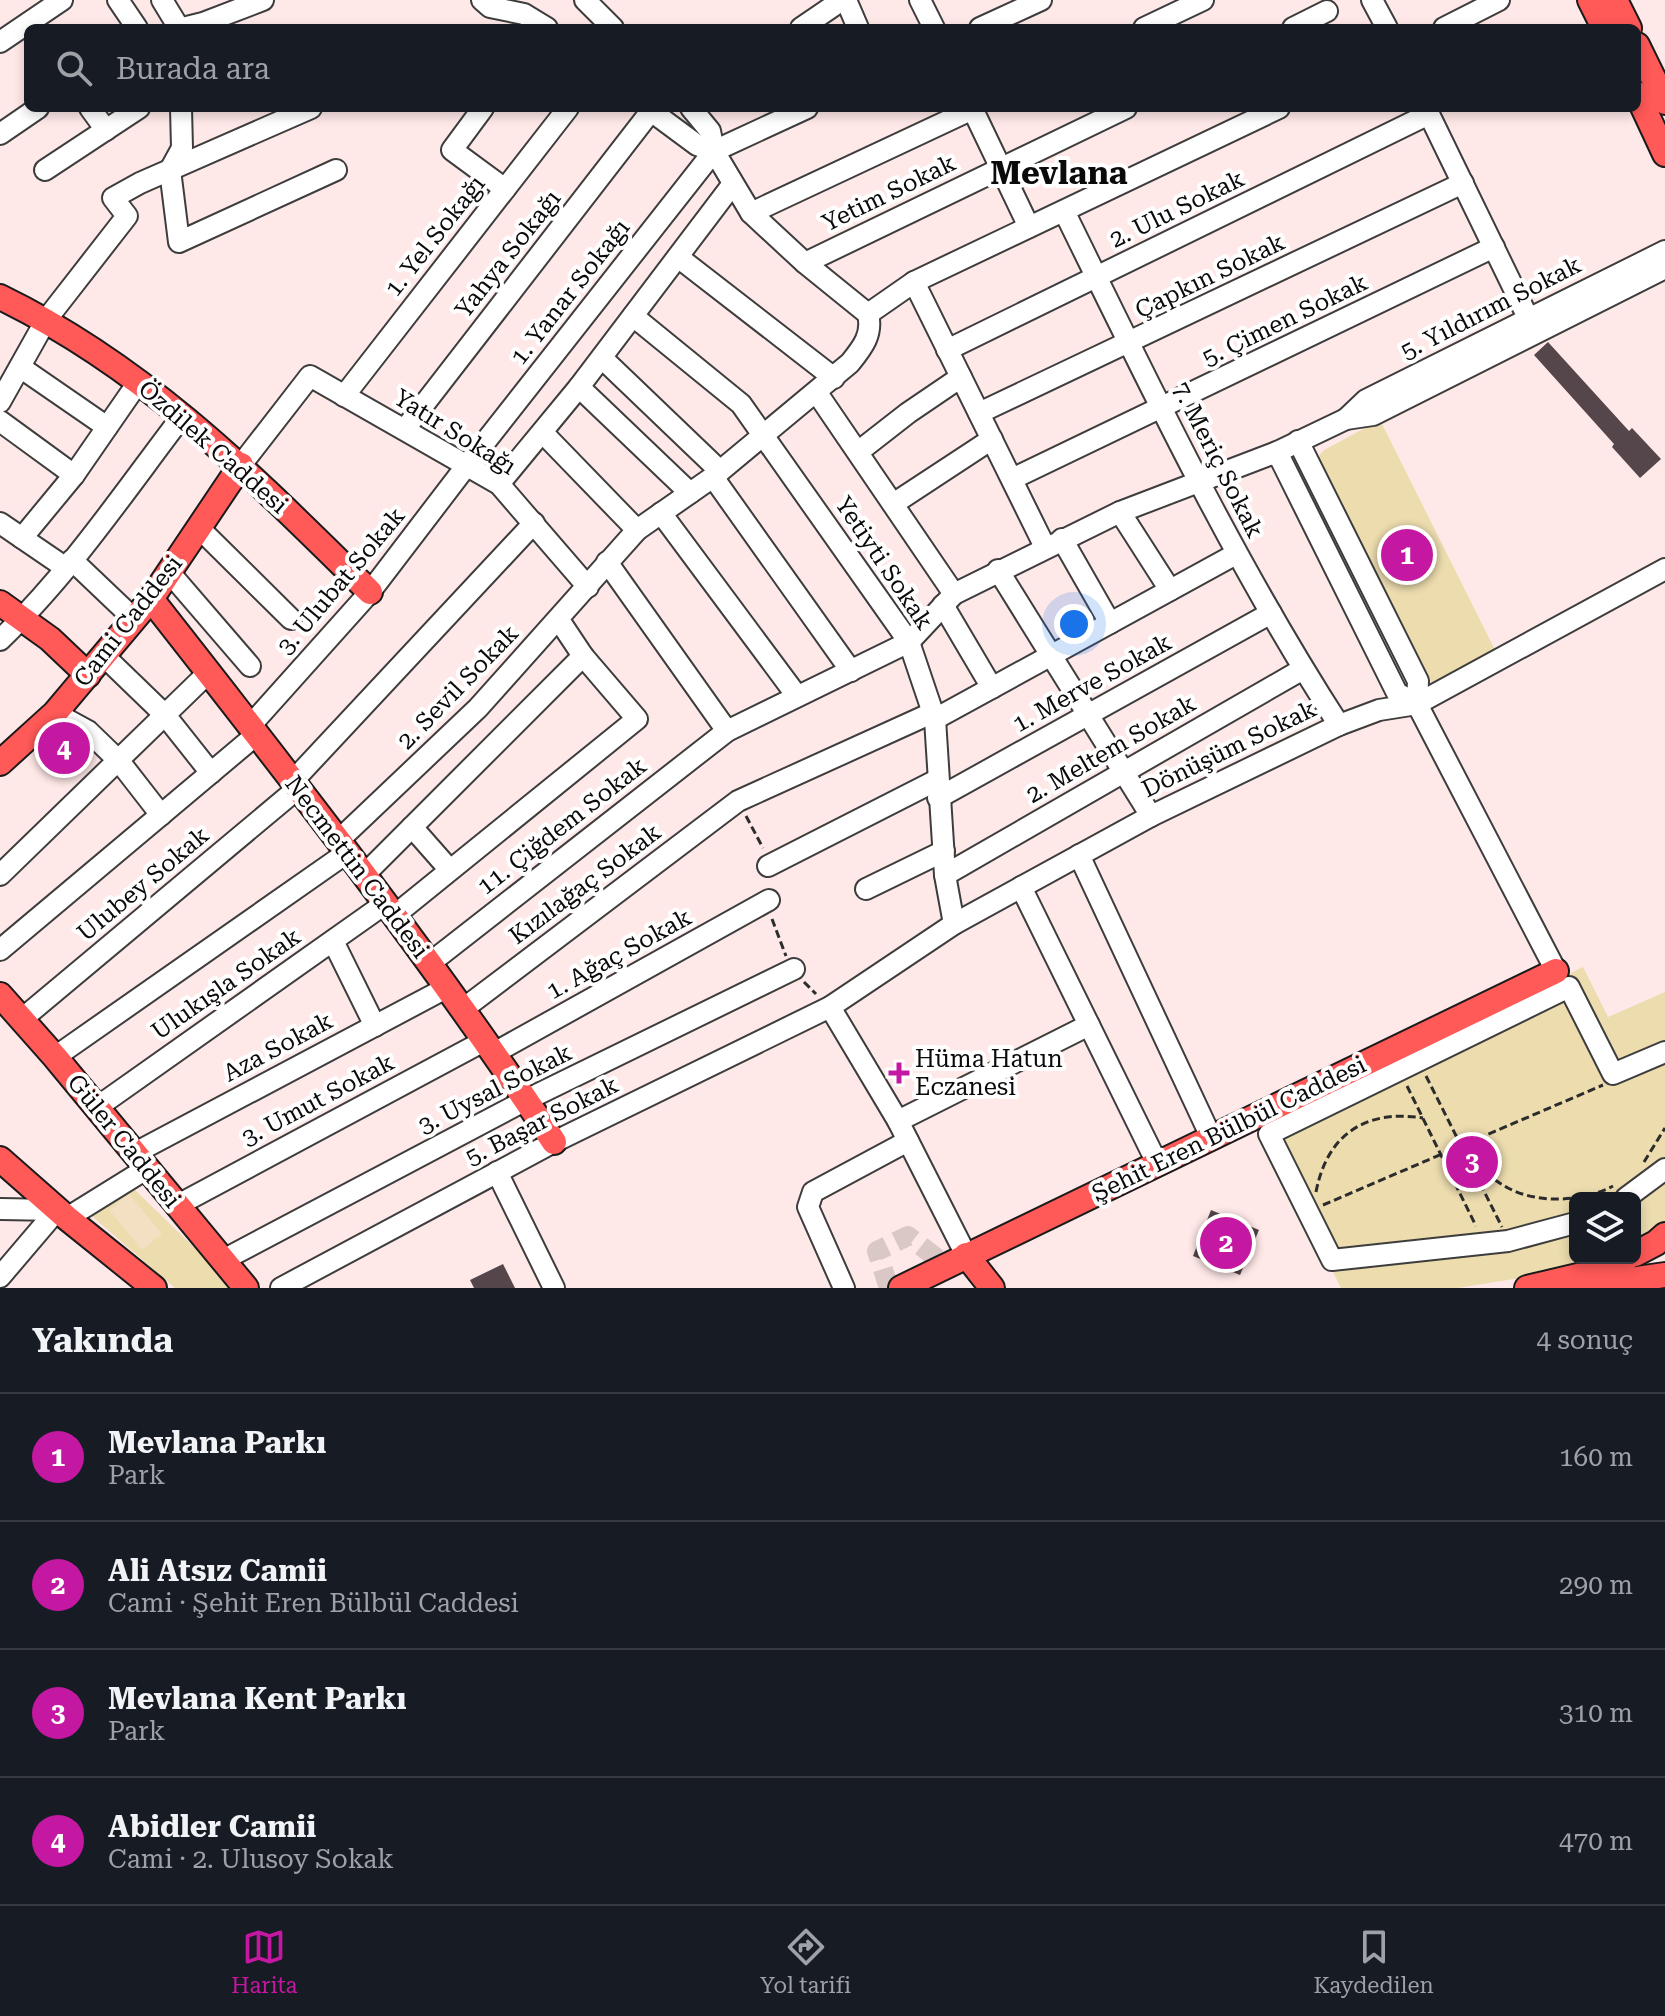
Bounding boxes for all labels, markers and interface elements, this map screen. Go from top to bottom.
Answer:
search box [24,24,1641,112]
icon: search [52,46,96,90]
text: Burada ara [116,51,270,86]
street label: Yetim Sokak [818,149,960,237]
district label: Mevlana [990,154,1128,192]
street label: 2. Ulu Sokak [1105,164,1249,254]
street label: 1. Yel Sokağı [379,170,491,302]
street label: Yahya Sokağı [449,184,567,323]
street label: 1. Yanar Sokağı [505,214,636,370]
street label: Çapkın Sokak [1131,228,1289,324]
street label: 5. Yıldırım Sokak [1396,251,1586,365]
street label: 5. Çimen Sokak [1198,268,1372,372]
street label: Özdilek Caddesi [133,374,294,519]
street label: 7. Meriç Sokak [1167,377,1269,543]
street label: Yatır Sokağı [389,383,521,481]
street label: Yetiyti Sokak [829,491,939,635]
street label: 3. Ulubat Sokak [271,502,411,660]
pin: 1 [1381,525,1433,585]
street label: Cami Caddesi [68,550,188,692]
your location [1054,604,1094,644]
street label: 2. Sevil Sokak [392,619,524,755]
street label: 1. Merve Sokak [1008,628,1176,738]
street label: 2. Meltem Sokak [1021,689,1201,809]
street label: Dönüşüm Sokak [1137,695,1321,803]
pin: 4 [38,718,90,778]
street label: 11. Çiğdem Sokak [472,751,652,901]
street label: Necmettin Caddesi [279,770,435,964]
street label: Kızılağaç Sokak [504,818,666,950]
street label: Ulubey Sokak [72,821,214,947]
street label: 1. Ağaç Sokak [542,903,696,1005]
street label: Ulukışla Sokak [146,922,306,1046]
street label: Aza Sokak [218,1006,338,1088]
street label: 3. Uysal Sokak [413,1038,577,1140]
place label: Hüma Hatun Eczanesi [915,1045,1063,1101]
street label: 3. Umut Sokak [237,1048,399,1152]
street label: Şehit Eren Bülbül Caddesi [1087,1050,1371,1208]
marker: Hüma Hatun Eczanesi [890,1064,908,1082]
street label: Güler Caddesi [62,1069,187,1214]
street label: 5. Başar Sokak [461,1071,623,1171]
pin: 3 [1446,1132,1498,1192]
map controls [1569,1192,1641,1264]
button: layers [1569,1192,1641,1264]
pin: 2 [1200,1213,1252,1273]
text: Yakında [32,1320,173,1360]
text: 4 sonuç [1536,1325,1633,1355]
text: Mevlana Parkı [108,1425,326,1460]
text: 1 [51,1442,65,1472]
text: 160 m [1559,1442,1633,1472]
text: Park [108,1460,165,1490]
text: Ali Atsız Camii [108,1553,327,1588]
text: 2 [51,1570,65,1600]
text: 290 m [1559,1570,1633,1600]
text: Cami · Şehit Eren Bülbül Caddesi [108,1588,519,1618]
text: Mevlana Kent Parkı [108,1681,407,1716]
text: 3 [51,1698,65,1728]
text: 310 m [1559,1698,1633,1728]
text: Park [108,1716,165,1746]
text: Abidler Camii [108,1809,316,1844]
text: 4 [51,1826,65,1856]
text: 470 m [1559,1826,1633,1856]
text: Cami · 2. Ulusoy Sokak [108,1844,394,1874]
tab: Harita [231,1925,297,1998]
tab: Yol tarifi [760,1925,851,1998]
tab: Kaydedilen [1314,1925,1434,1998]

